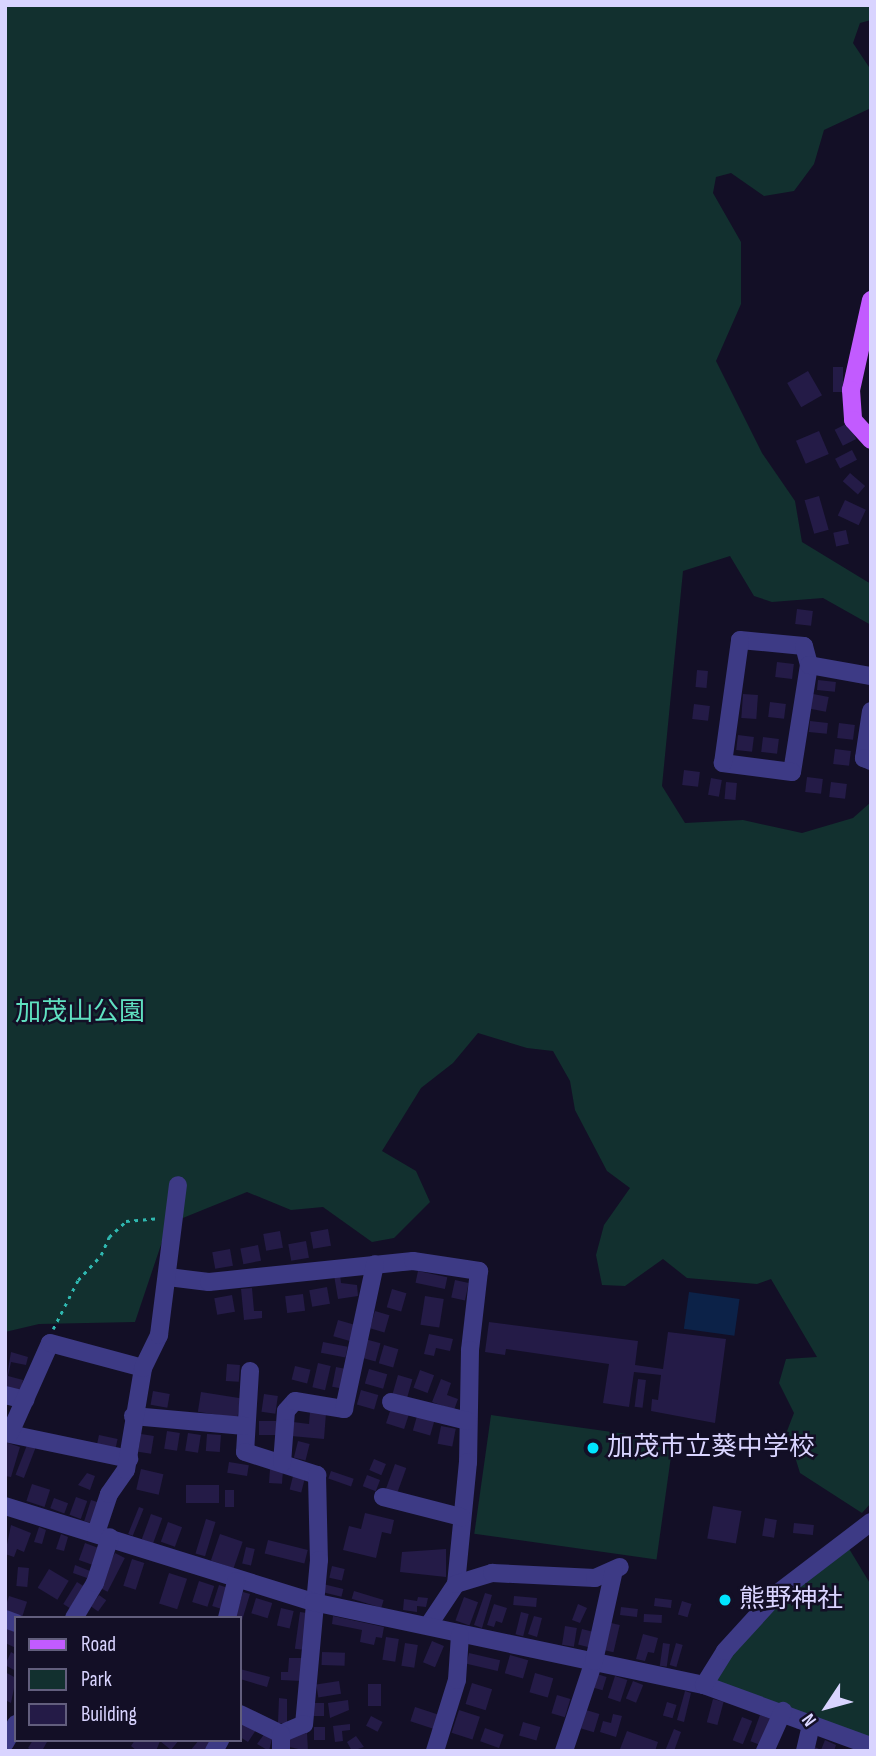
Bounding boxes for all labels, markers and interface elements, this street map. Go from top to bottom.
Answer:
park label: 加茂山公園 [15,997,145,1029]
place label: 加茂市立葵中学校 [607,1432,815,1464]
marker: 加茂市立葵中学校 [585,1440,601,1456]
place label: 熊野神社 [739,1584,843,1616]
marker: 熊野神社 [717,1592,733,1608]
legend [14,1616,242,1742]
text: Road [81,1632,116,1657]
text: Park [81,1667,112,1692]
north arrow [792,1672,862,1742]
text: Building [81,1702,137,1727]
text: N [797,1709,822,1731]

